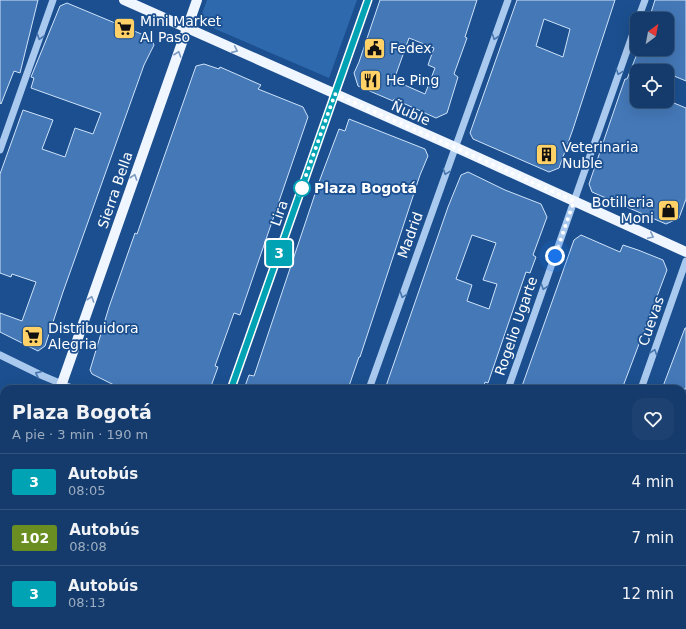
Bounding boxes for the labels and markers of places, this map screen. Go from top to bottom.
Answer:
place label: Mini Market Al Paso [140,13,222,45]
supermarket icon: Mini Market Al Paso [112,16,138,42]
public building icon: Fedex [362,35,388,61]
place label: Fedex [390,40,431,56]
restaurant icon: He Ping [358,67,384,93]
place label: He Ping [386,72,439,88]
place label: Veterinaria Nuble [562,139,639,171]
building icon: Veterinaria Nuble [533,142,559,168]
marker: Plaza Bogotá [293,179,311,197]
place label: Plaza Bogotá [314,180,417,196]
place label: Botilleria Moni [592,194,654,226]
shop icon: Botilleria Moni [656,197,682,223]
place label: Distribuidora Alegria [48,320,139,352]
supermarket icon: Distribuidora Alegria [20,323,46,349]

